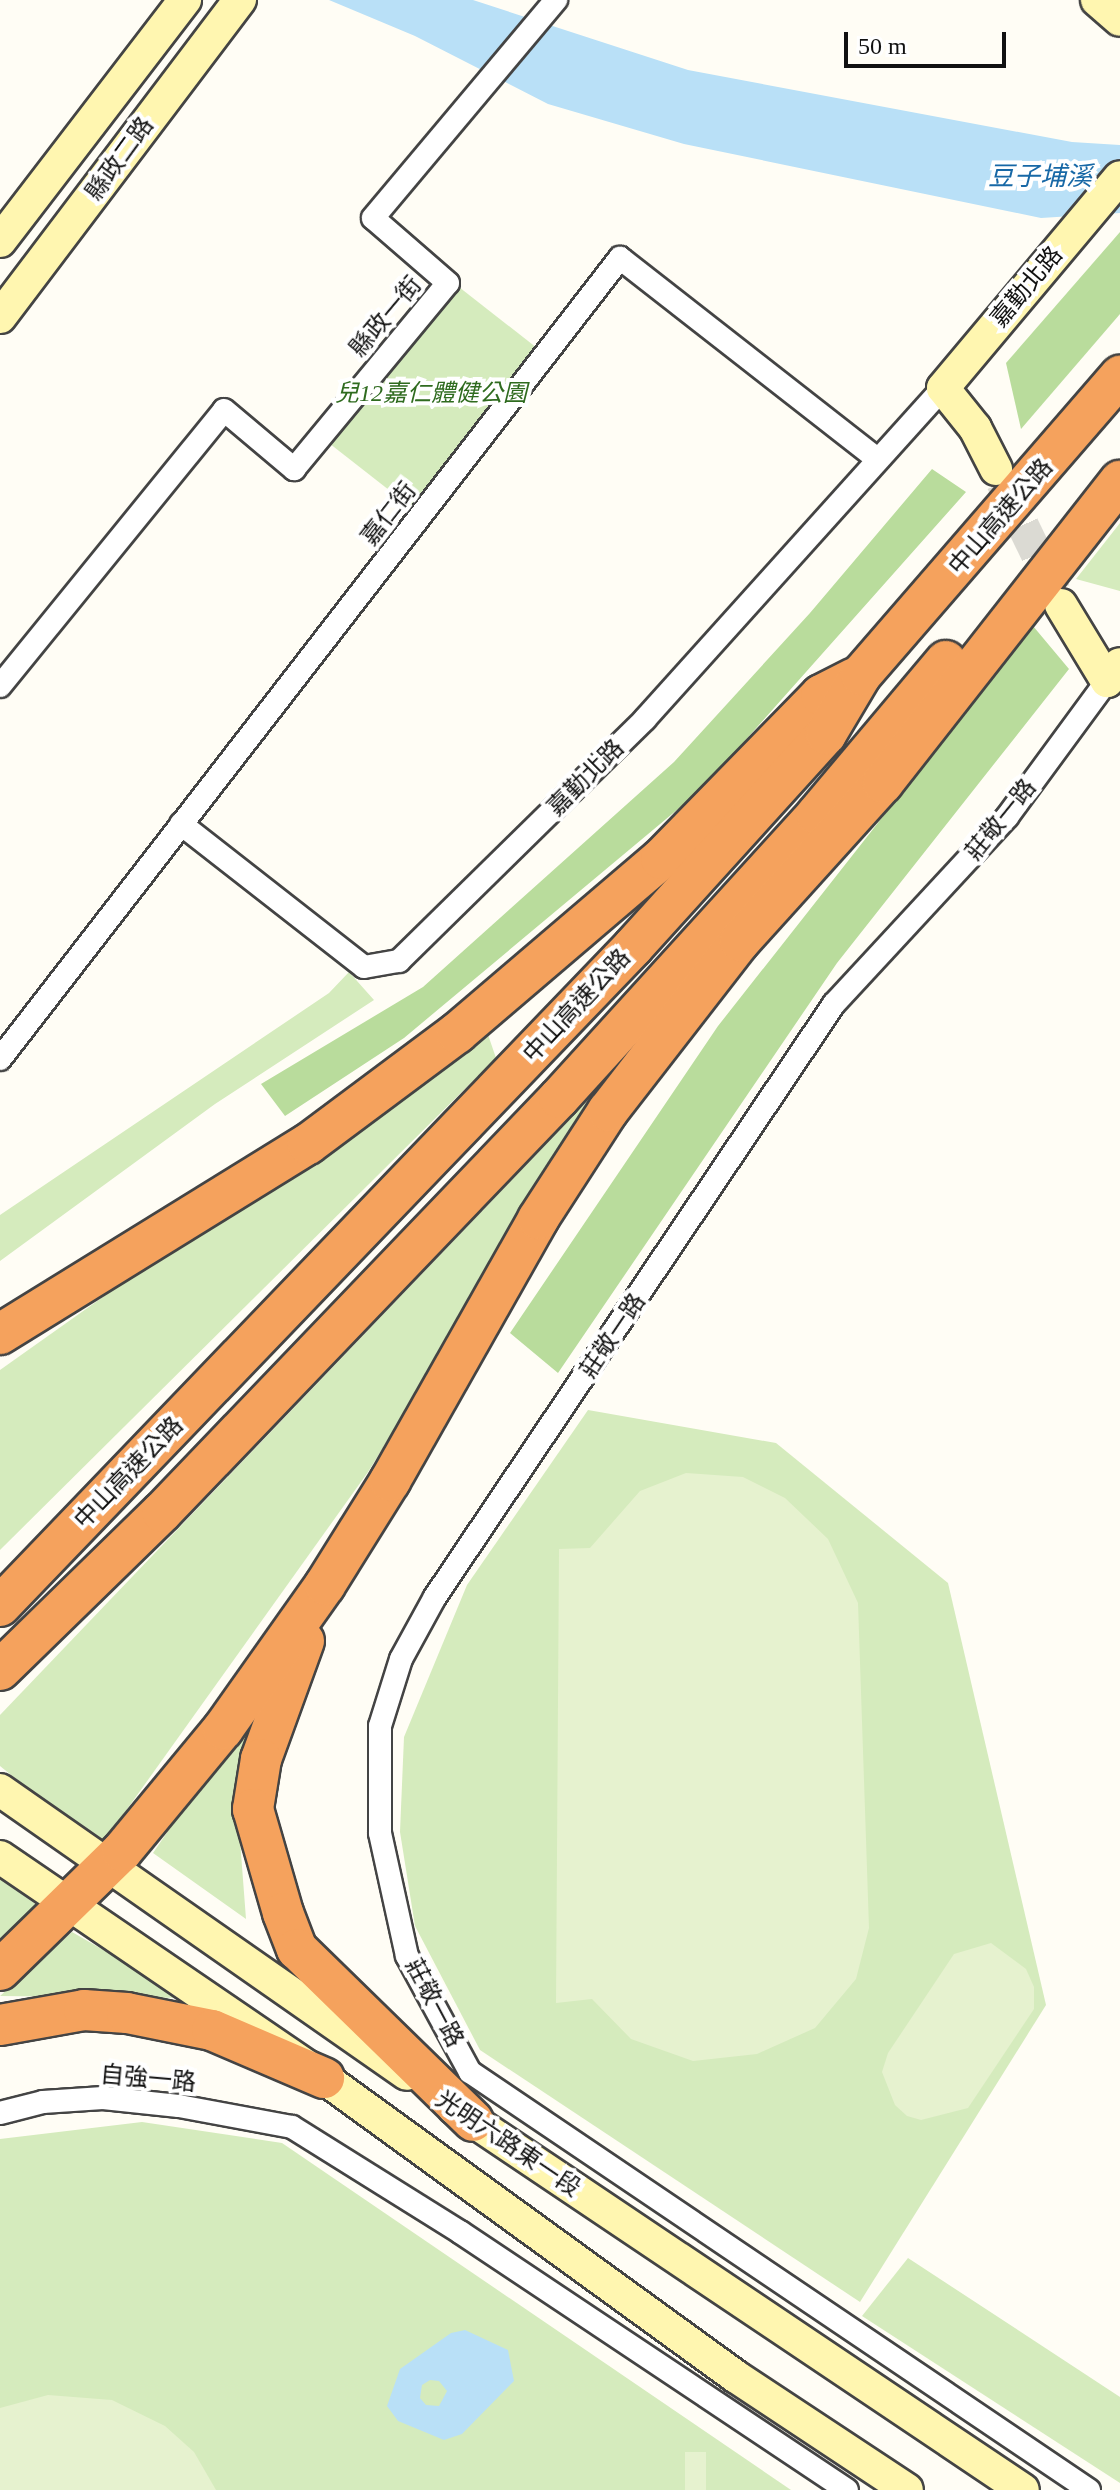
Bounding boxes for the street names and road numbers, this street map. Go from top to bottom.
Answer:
street label: 縣政二路 [80,112,160,206]
street label: 嘉勤北路 [985,241,1069,333]
street label: 縣政一街 [344,271,428,363]
street label: 中山高速公路 [943,453,1059,581]
street label: 嘉仁街 [355,477,423,551]
street label: 嘉勤北路 [542,734,630,822]
street label: 莊敬一路 [960,774,1042,866]
street label: 中山高速公路 [517,944,637,1068]
street label: 莊敬一路 [574,1288,652,1384]
street label: 中山高速公路 [69,1411,189,1535]
street label: 莊敬一路 [399,1954,469,2052]
street label: 自強一路 [99,2060,197,2098]
street label: 光明六路東一段 [430,2085,586,2203]

